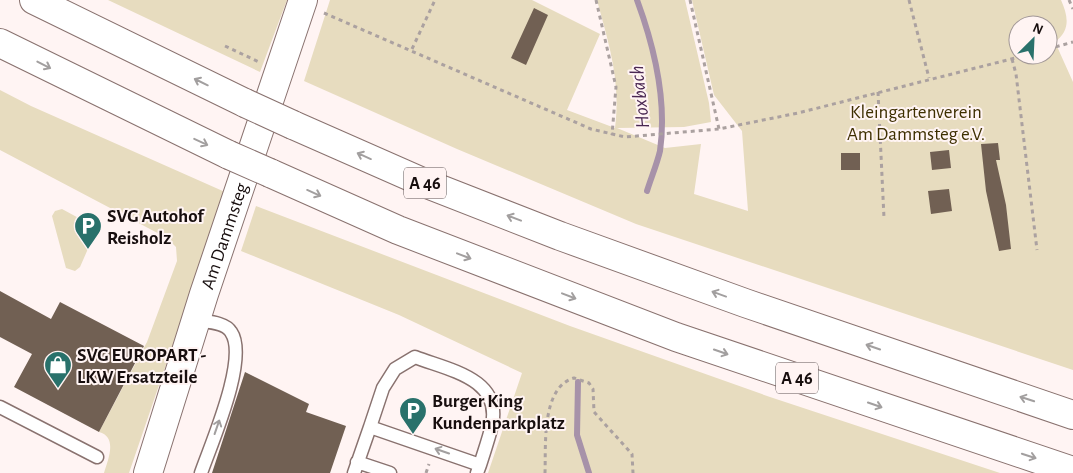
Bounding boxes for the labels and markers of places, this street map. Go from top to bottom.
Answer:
place label: SVG Autohof Reisholz [107,207,205,248]
parking icon: SVG Autohof Reisholz [73,211,103,250]
place label: SVG EUROPART - LKW Ersatzteile [77,346,206,387]
shop icon: SVG EUROPART - LKW Ersatzteile [43,350,73,389]
place label: Burger King Kundenparkplatz [432,392,565,433]
parking icon: Burger King Kundenparkplatz [398,396,428,435]

